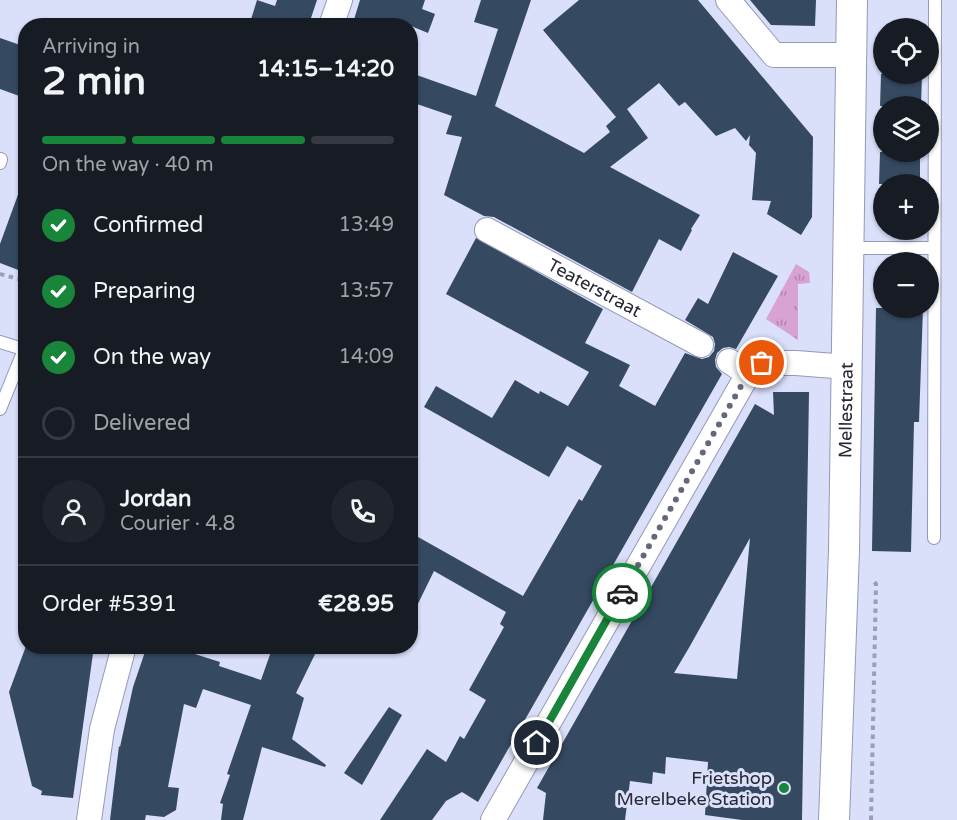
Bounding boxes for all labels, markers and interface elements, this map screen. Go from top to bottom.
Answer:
map controls [873,18,939,318]
button: locate [873,18,939,84]
text: Arriving in [42,35,140,59]
text: 14:15–14:20 [257,56,394,82]
text: 2 min [42,58,146,105]
button: layers [873,96,939,162]
text: On the way · 40 m [42,153,214,177]
button: + [873,174,939,240]
icon: check [42,209,75,242]
text: Confirmed [93,212,203,238]
text: 13:49 [339,213,394,237]
button: − [873,252,939,318]
street label: Teaterstraat [544,254,645,322]
icon: check [42,275,75,308]
text: Preparing [93,278,196,304]
text: 13:57 [339,279,394,303]
pin [736,337,787,388]
icon: check [42,341,75,374]
text: On the way [93,344,211,370]
text: 14:09 [339,345,394,369]
icon: bag [745,346,778,379]
street label: Mellestraat [834,362,858,458]
text: Delivered [93,410,191,436]
button: person [42,480,105,543]
button: phone [331,480,394,543]
text: Jordan [120,486,191,512]
text: Courier · 4.8 [120,512,235,536]
courier [592,563,652,623]
icon: car [606,577,639,610]
text: Order #5391 [42,591,177,617]
text: €28.95 [318,591,394,617]
pin [511,717,562,768]
icon: home [520,726,553,759]
place label: Frietshop Merelbeke Station [617,767,772,810]
marker: Frietshop Merelbeke Station [777,781,791,795]

